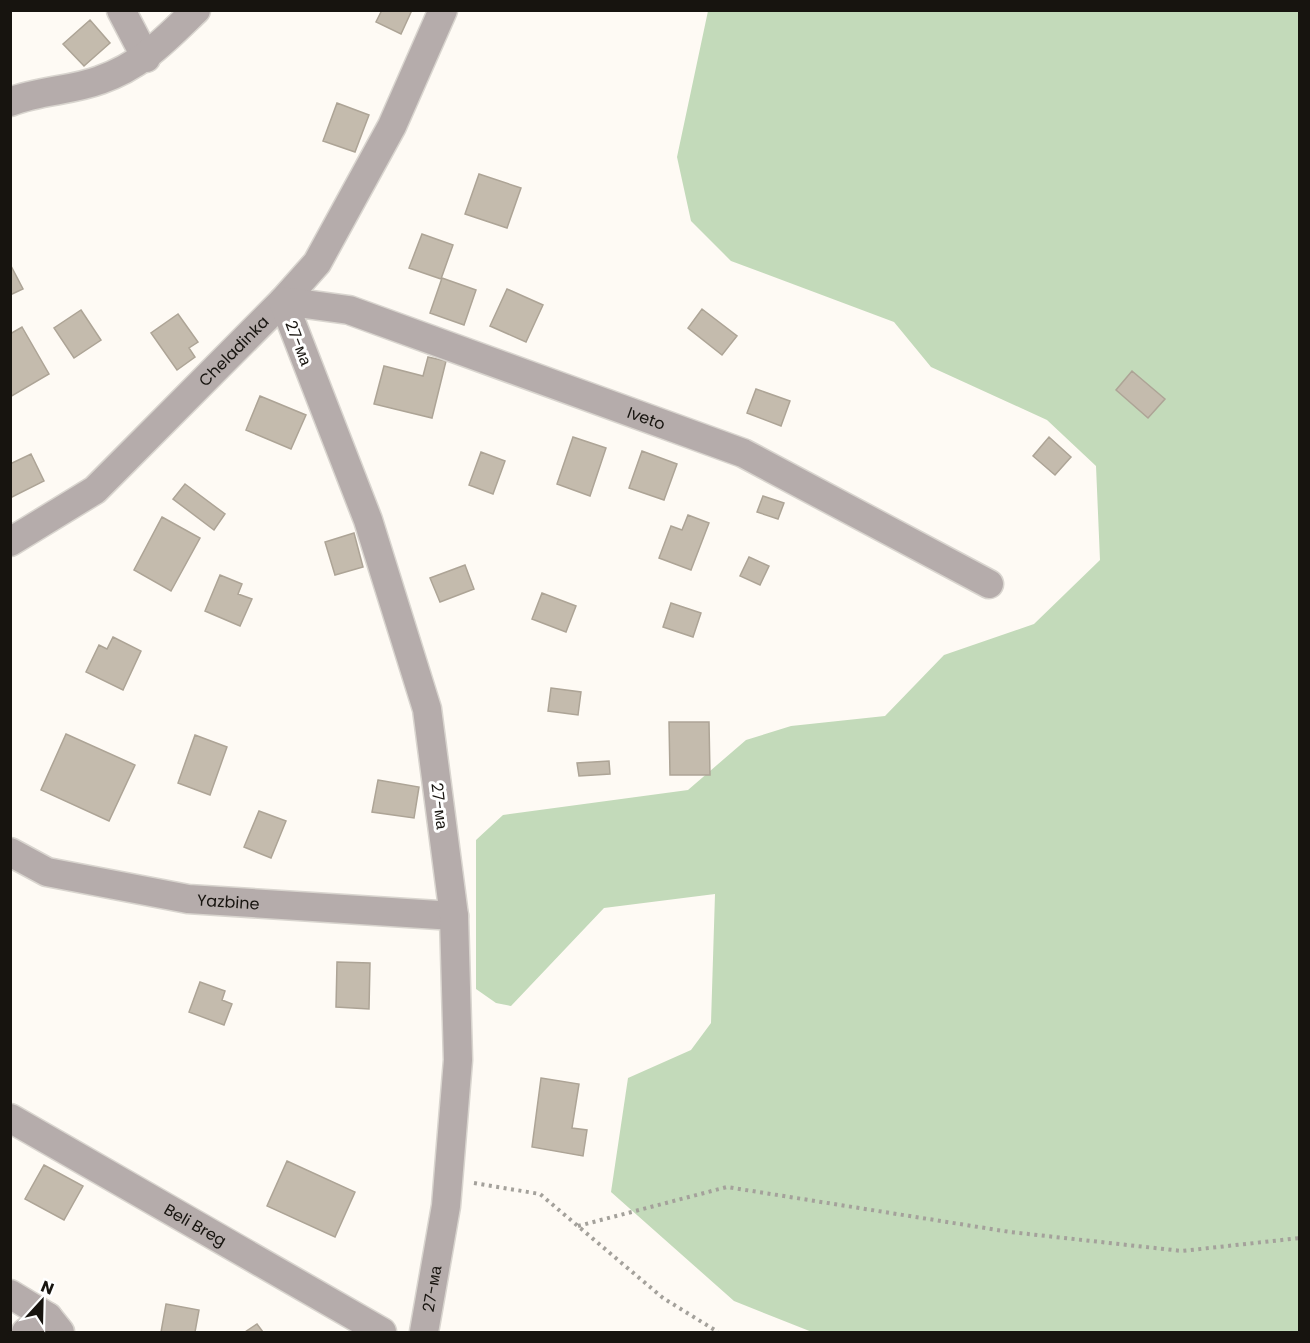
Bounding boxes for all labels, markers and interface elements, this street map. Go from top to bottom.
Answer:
street label: Cheladinka [193,311,274,392]
street label: 27-ма [279,317,318,369]
street label: Iveto [624,401,668,436]
street label: 27-ма [425,782,454,831]
street label: Yazbine [196,889,260,916]
street label: Beli Breg [160,1198,231,1252]
street label: 27-ма [417,1264,447,1314]
north arrow [12,1271,72,1331]
text: N [38,1275,57,1300]

